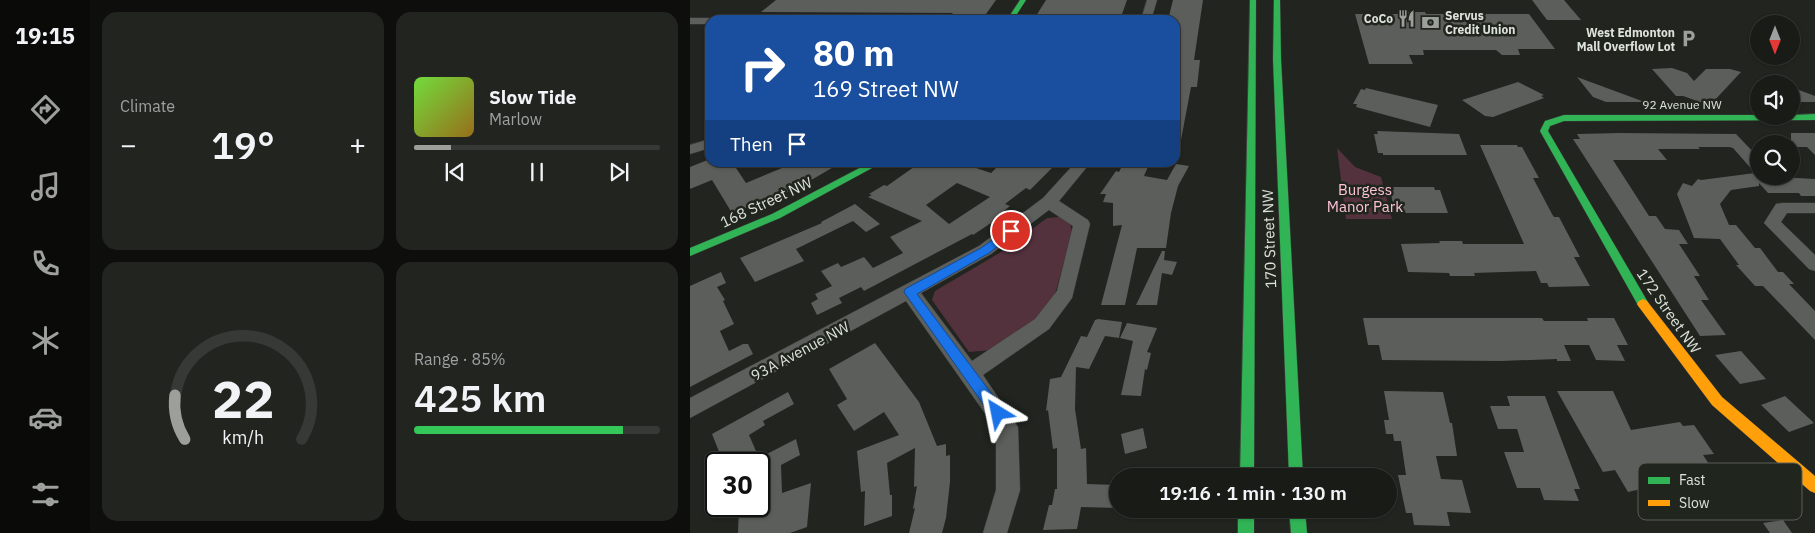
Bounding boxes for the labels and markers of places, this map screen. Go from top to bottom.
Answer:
restaurant icon: CoCo [1397,8,1417,28]
place label: Servus Credit Union [1445,8,1515,37]
place label: CoCo [1364,11,1393,26]
bank icon: Servus Credit Union [1421,12,1441,32]
place label: West Edmonton Mall Overflow Lot [1577,25,1675,54]
parking icon: West Edmonton Mall Overflow Lot [1679,29,1699,49]
pin [990,210,1032,252]

